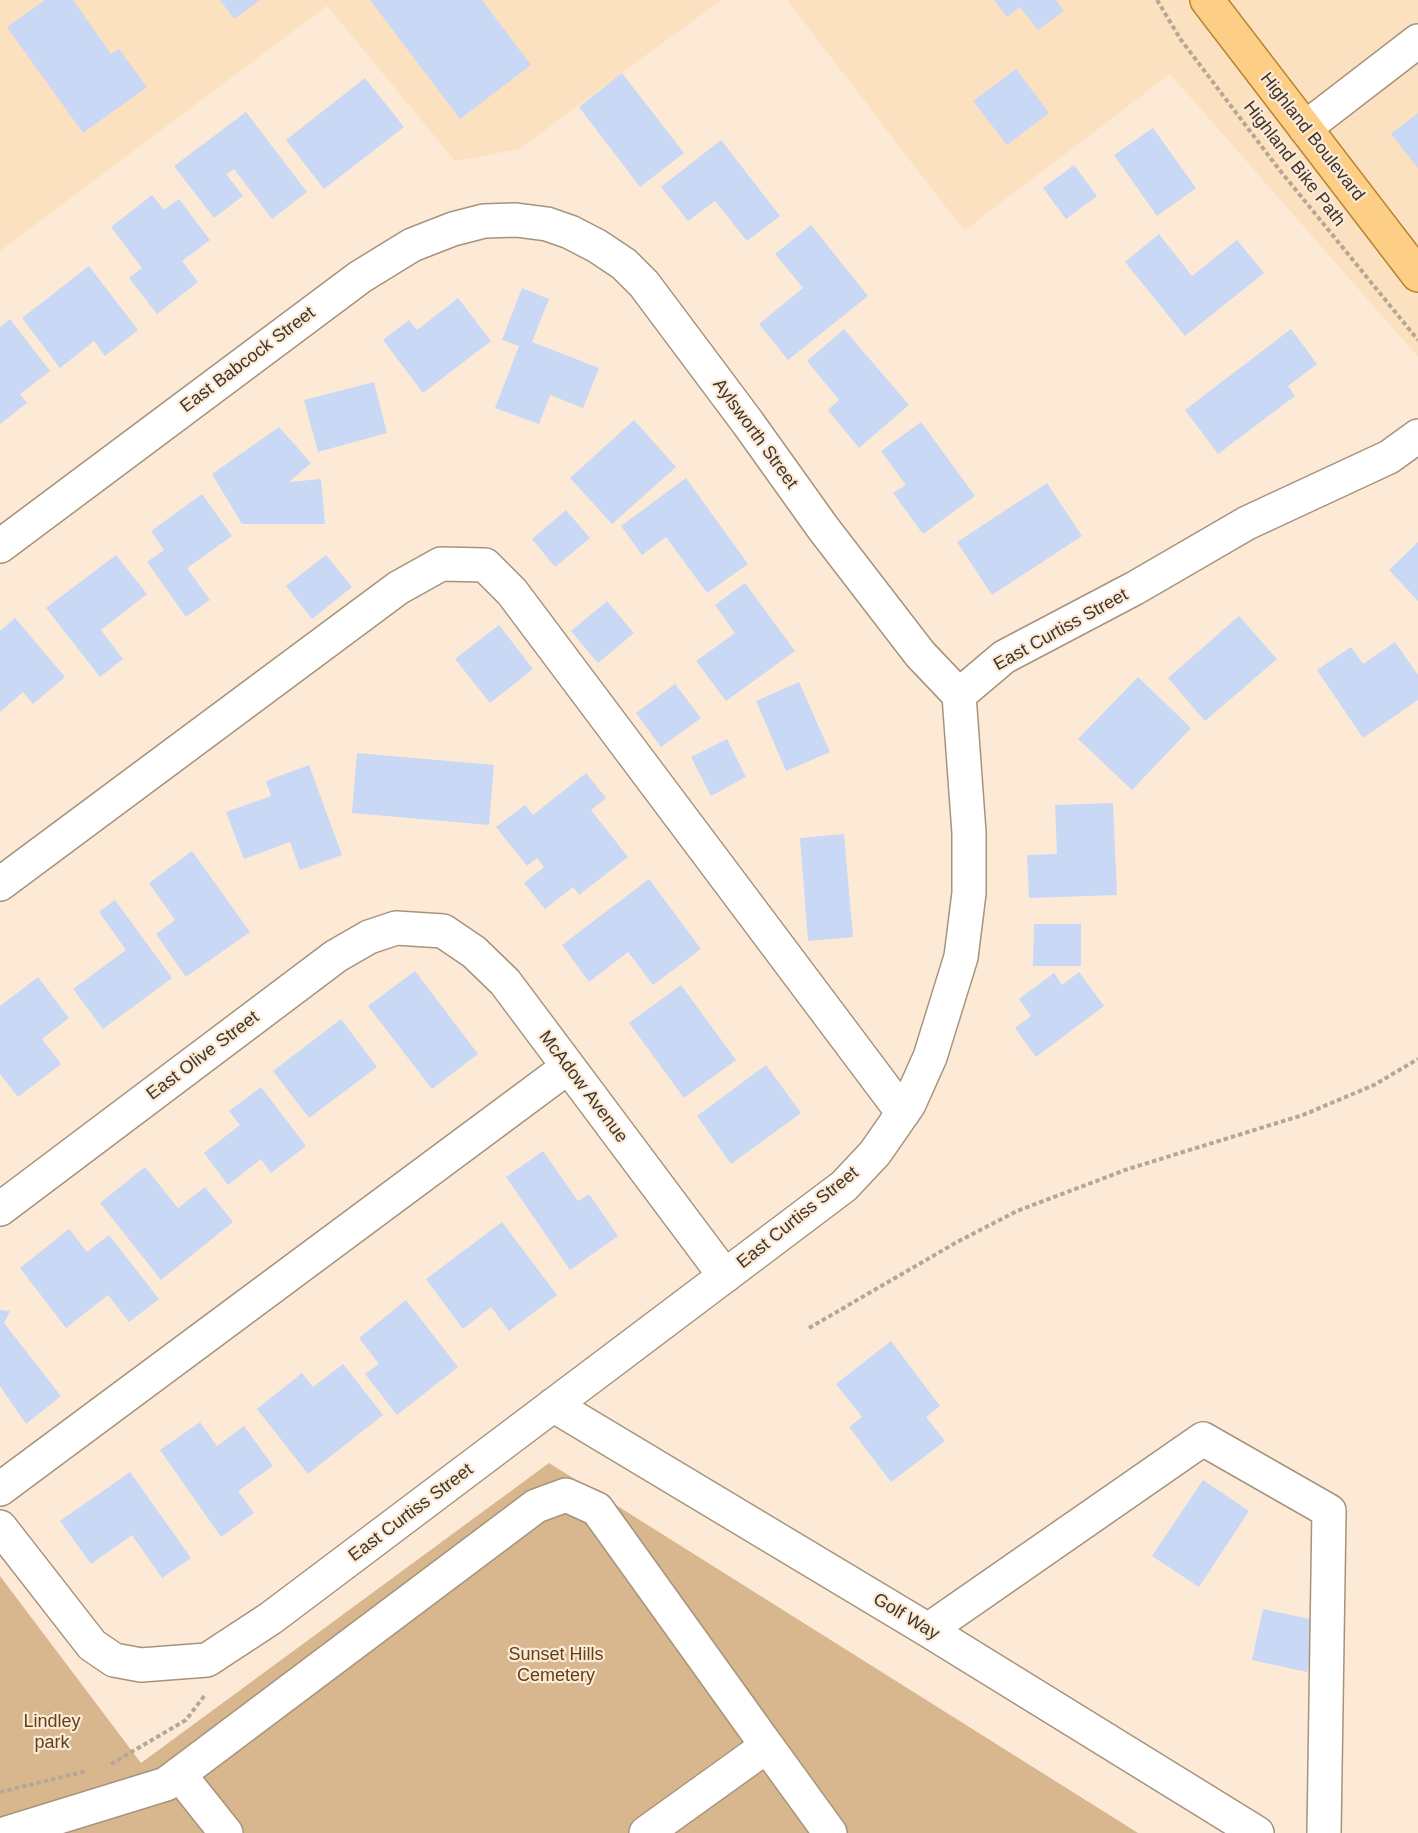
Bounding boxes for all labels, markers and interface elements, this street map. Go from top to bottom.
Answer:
street label: Highland Boulevard [1255,68,1369,206]
street label: Highland Bike Path [1238,97,1350,231]
street label: East Babcock Street [176,302,320,418]
street label: Aylsworth Street [708,375,802,493]
street label: East Curtiss Street [990,584,1132,676]
street label: East Olive Street [143,1007,263,1105]
street label: McAdow Avenue [534,1027,632,1147]
street label: East Curtiss Street [733,1162,863,1274]
street label: East Curtiss Street [345,1459,477,1567]
street label: Golf Way [869,1589,943,1645]
park label: Sunset Hills Cemetery [508,1644,604,1686]
park label: Lindley park [23,1711,81,1754]

